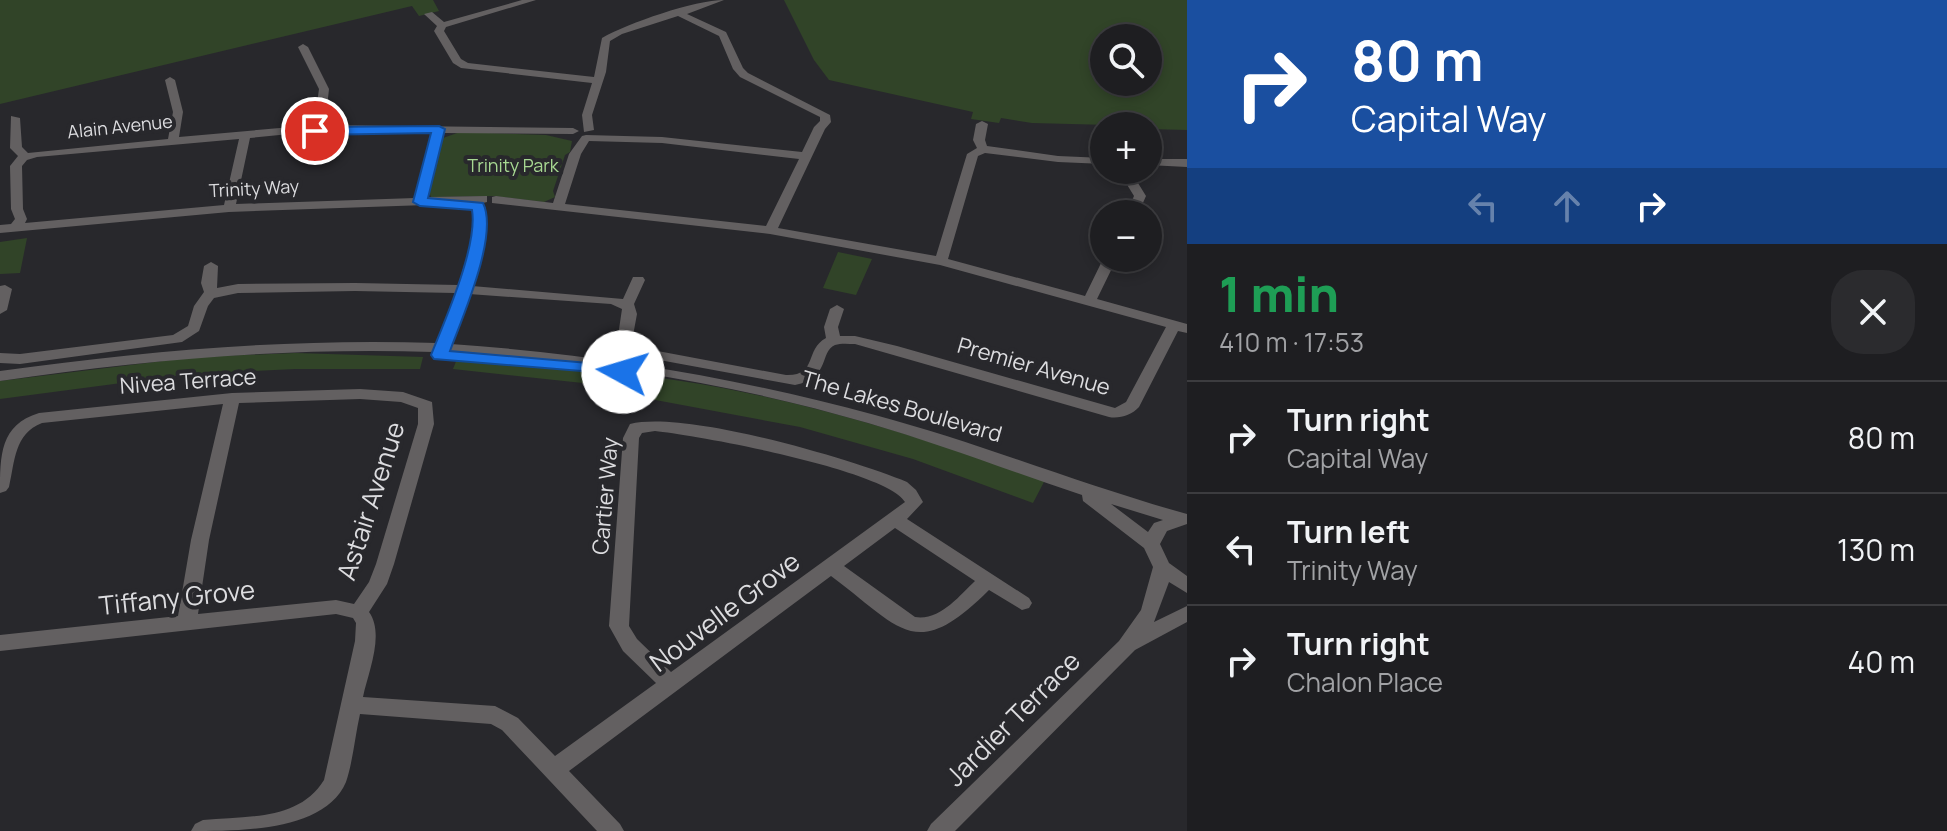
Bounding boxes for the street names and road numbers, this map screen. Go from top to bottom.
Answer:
street label: Alain Avenue [66,109,174,143]
street label: Trinity Way [208,174,300,202]
street label: Premier Avenue [954,330,1114,402]
street label: Nivea Terrace [119,361,257,401]
street label: The Lakes Boulevard [798,363,1006,449]
street label: Astair Avenue [327,417,413,585]
street label: Cartier Way [585,436,625,556]
street label: Nouvelle Grove [642,543,807,680]
street label: Tiffany Grove [97,571,257,623]
street label: Jardier Terrace [937,643,1088,794]

